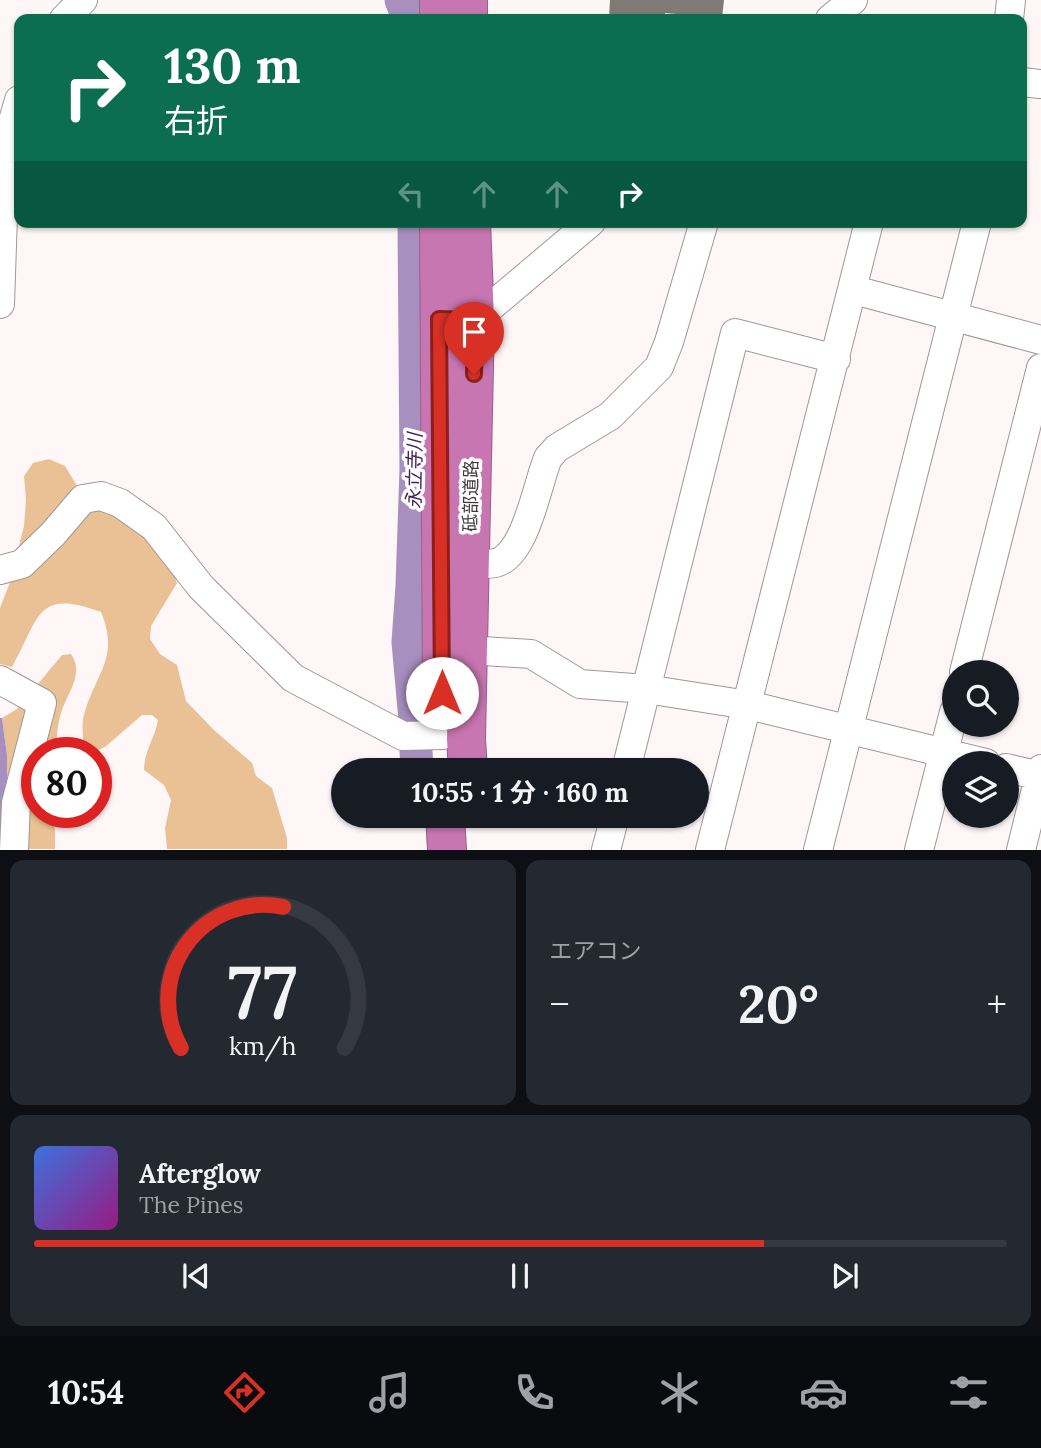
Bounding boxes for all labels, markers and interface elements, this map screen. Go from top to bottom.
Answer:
text: 130 m [164,34,300,96]
icon: right [49,42,140,133]
text: 右折 [164,100,228,141]
icon: left [392,175,430,213]
icon: ahead [465,175,503,213]
icon: ahead [538,175,576,213]
icon: right [611,175,649,213]
pin [444,302,504,374]
icon: arrive [455,313,493,351]
water label: 永立寺川 [401,431,427,509]
street label: 砥部道路 [458,460,483,532]
position arrow [405,656,479,730]
map controls [942,660,1019,828]
button: search [942,660,1019,737]
speed limit sign: 80 [21,737,112,828]
button: layers [942,751,1019,828]
text: 10:55 · 1 分 · 160 m [412,776,628,809]
text: エアコン [550,936,642,965]
text: 77 [228,946,297,1039]
text: 20° [738,971,819,1037]
text: − [550,980,570,1028]
text: + [987,980,1007,1028]
text: km/h [229,1030,297,1062]
text: Afterglow [139,1157,261,1190]
text: The Pines [139,1190,244,1219]
icon: previous [177,1257,215,1295]
icon: pause [501,1257,539,1295]
icon: next [826,1257,864,1295]
icon: directions [220,1368,269,1417]
icon: music [365,1368,414,1417]
icon: phone [510,1368,559,1417]
icon: climate [655,1368,704,1417]
icon: car [799,1368,848,1417]
icon: filters [944,1368,993,1417]
text: 10:54 [48,1372,124,1413]

